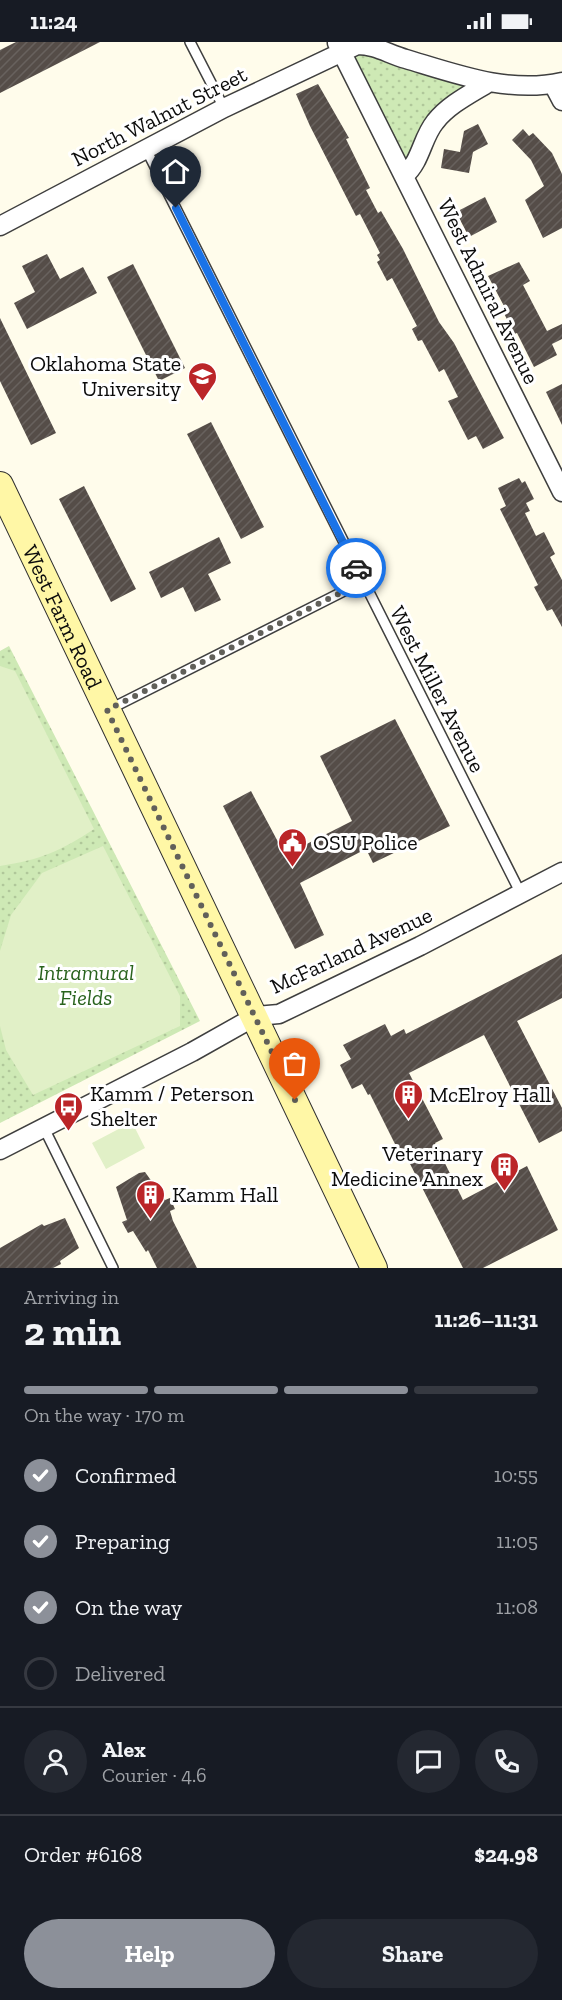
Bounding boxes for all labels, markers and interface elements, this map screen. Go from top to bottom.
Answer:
text: 11:24 [30,8,78,35]
street label: North Walnut Street [67,60,252,172]
pin [150,146,201,208]
icon: home [159,155,192,188]
street label: West Admiral Avenue [432,194,545,388]
place label: Oklahoma State University [30,350,182,402]
school or university icon: Oklahoma State University [186,360,218,402]
courier [326,538,386,598]
street label: West Farm Road [17,541,108,693]
icon: car [340,552,373,585]
street label: West Miller Avenue [384,601,491,777]
public building icon: OSU Police [276,826,308,868]
place label: OSU Police [313,829,418,856]
street label: McFarland Avenue [266,901,437,1000]
park label: Intramural Fields [38,959,134,1011]
pin [269,1038,320,1100]
icon: bag [278,1047,311,1080]
building icon: McElroy Hall [392,1078,424,1120]
place label: Kamm / Peterson Shelter [90,1080,254,1132]
place label: McElroy Hall [429,1081,551,1108]
bus stop icon: Kamm / Peterson Shelter [53,1090,85,1132]
place label: Veterinary Medicine Annex [331,1140,484,1192]
building icon: Veterinary Medicine Annex [488,1150,520,1192]
building icon: Kamm Hall [135,1178,167,1220]
place label: Kamm Hall [172,1181,279,1208]
text: Arriving in [24,1285,119,1309]
text: 11:26–11:31 [435,1306,538,1333]
text: 2 min [24,1308,121,1355]
text: On the way · 170 m [24,1403,185,1427]
icon: check [24,1459,57,1492]
text: Confirmed [75,1462,176,1489]
text: 10:55 [494,1463,538,1487]
icon: check [24,1525,57,1558]
text: Preparing [75,1528,170,1555]
text: 11:05 [496,1529,538,1553]
icon: check [24,1591,57,1624]
text: On the way [75,1594,182,1621]
text: 11:08 [496,1595,538,1619]
text: Delivered [75,1660,165,1687]
button: person [24,1730,87,1793]
button: chat [397,1730,460,1793]
button: phone [475,1730,538,1793]
text: Alex [102,1736,146,1763]
text: Courier · 4.6 [102,1763,207,1787]
text: Order #6168 [24,1841,142,1868]
text: $24.98 [474,1841,538,1868]
button: Help [24,1919,275,1988]
button: Share [287,1919,538,1988]

